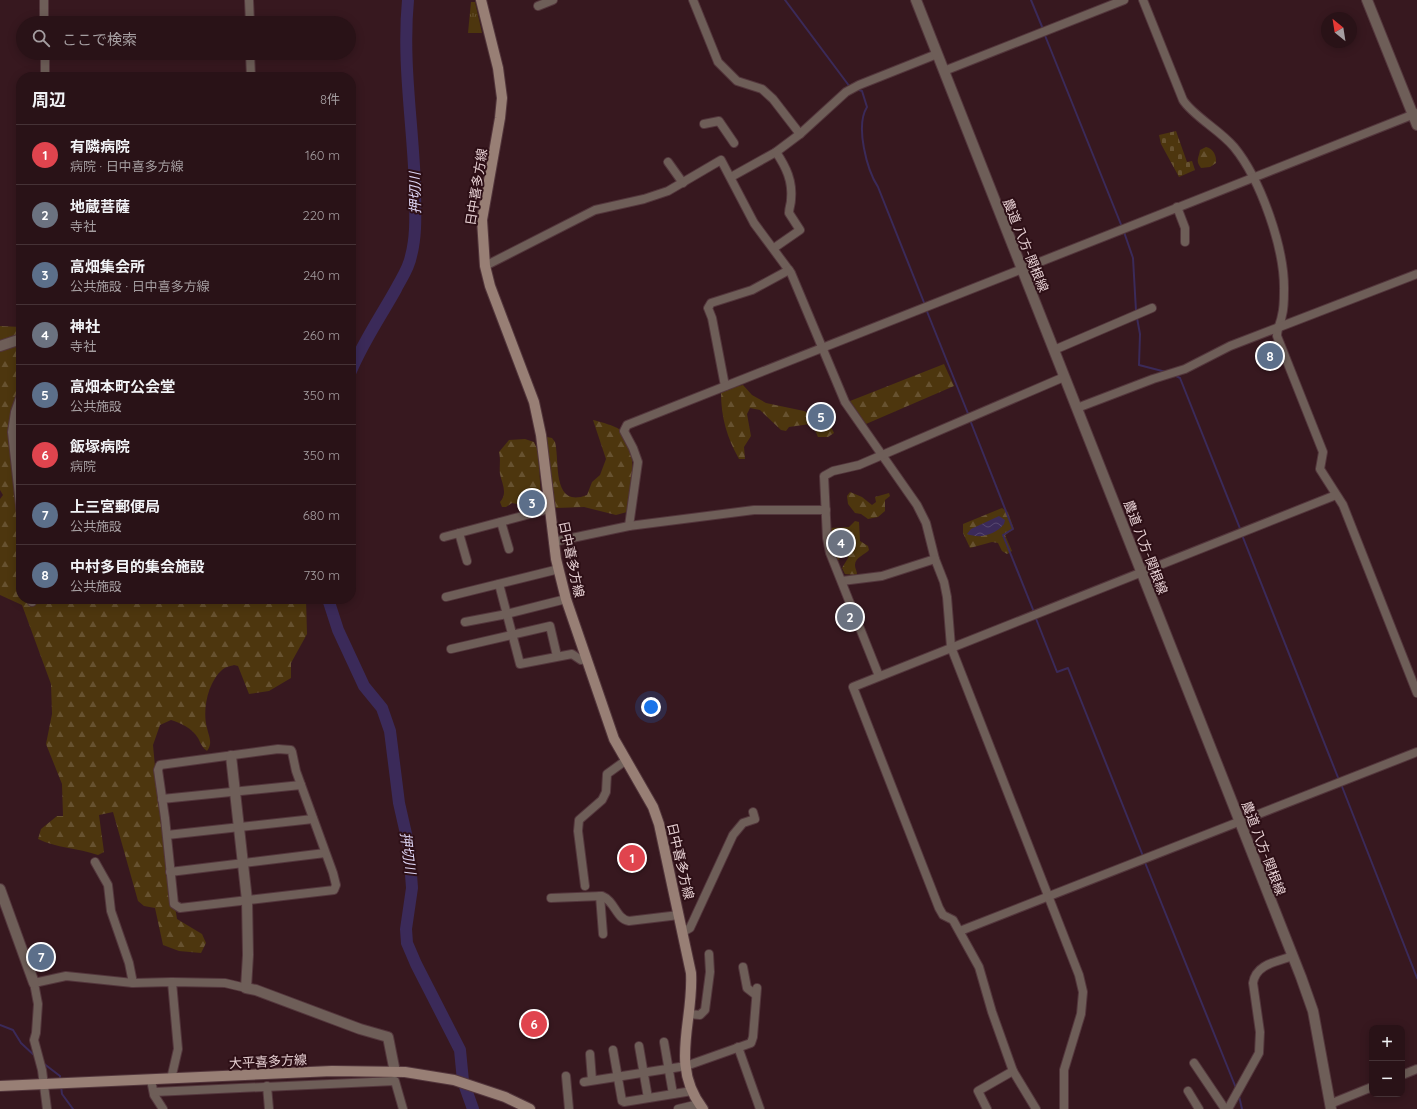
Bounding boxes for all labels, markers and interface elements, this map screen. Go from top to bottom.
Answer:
north arrow [1321,12,1357,48]
search box [16,16,356,60]
icon: search [30,27,52,49]
text: ここで検索 [62,30,137,49]
text: 周辺 [32,89,66,110]
text: 8件 [320,91,340,107]
text: 有隣病院 [70,137,130,156]
text: 1 [42,147,48,163]
text: 160 m [305,147,340,163]
street label: 日中喜多方線 [462,147,490,227]
text: 病院 · 日中喜多方線 [70,158,184,174]
water label: 押切川 [406,170,424,214]
street label: 農道 八方-関根線 [1000,196,1052,294]
text: 地蔵菩薩 [70,197,130,216]
text: 2 [41,207,49,223]
text: 220 m [302,207,340,223]
text: 寺社 [70,218,96,234]
text: 高畑集会所 [70,257,145,276]
text: 3 [42,267,48,283]
text: 240 m [303,267,340,283]
text: 公共施設 · 日中喜多方線 [70,278,210,294]
text: 神社 [70,317,100,336]
text: 4 [41,327,49,343]
text: 260 m [303,327,340,343]
text: 寺社 [70,338,96,354]
pin: 8 [1257,341,1283,371]
text: 高畑本町公会堂 [70,377,175,396]
text: 5 [41,387,49,403]
text: 350 m [303,387,340,403]
text: 公共施設 [70,398,122,414]
pin: 5 [808,402,834,432]
text: 飯塚病院 [70,437,130,456]
text: 6 [41,447,49,463]
text: 350 m [303,447,340,463]
text: 病院 [70,458,96,474]
pin: 3 [519,488,545,518]
text: 上三宮郵便局 [70,497,160,516]
street label: 農道 八方-関根線 [1121,498,1171,596]
text: 7 [41,507,49,523]
text: 680 m [303,507,340,523]
text: 公共施設 [70,518,122,534]
street label: 日中喜多方線 [556,519,588,599]
pin: 4 [828,528,854,558]
text: 中村多目的集会施設 [70,557,205,576]
text: 8 [41,567,49,583]
text: 730 m [303,567,340,583]
text: 公共施設 [70,578,122,594]
pin: 2 [837,602,863,632]
your location [641,697,661,717]
street label: 農道 八方-関根線 [1239,799,1289,897]
street label: 日中喜多方線 [664,821,698,901]
water label: 押切川 [397,831,420,877]
pin: 1 [619,843,645,873]
pin: 7 [28,942,54,972]
pin: 6 [521,1009,547,1039]
map controls [1369,1025,1405,1097]
button: + [1369,1025,1405,1061]
street label: 大平喜多方線 [229,1051,307,1071]
button: − [1369,1061,1405,1097]

